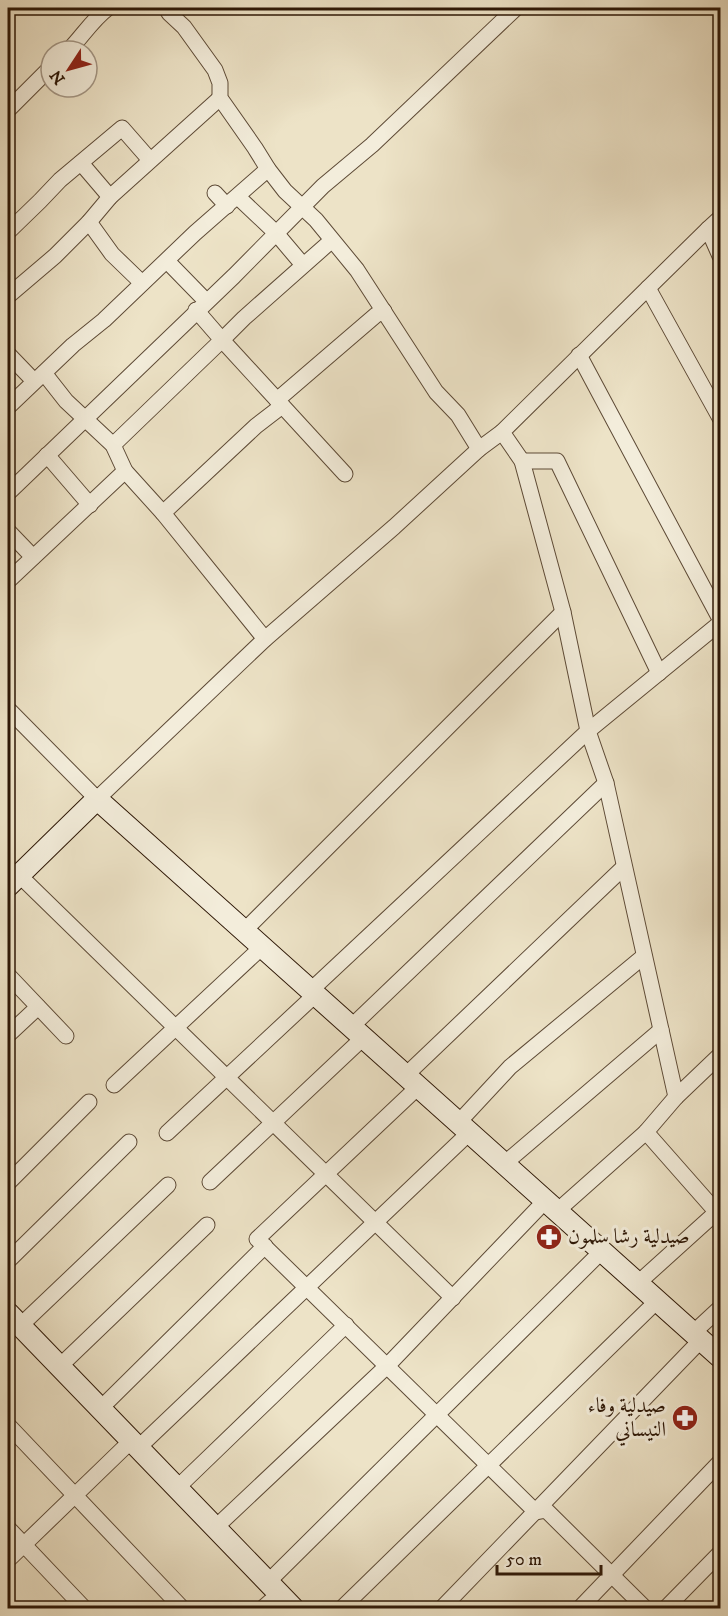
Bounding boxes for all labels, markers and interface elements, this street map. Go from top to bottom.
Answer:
north arrow [39,39,99,99]
text: N [46,66,70,88]
pharmacy icon: صيدلية رشا سلمون [534,1222,564,1252]
place label: صيدلية رشا سلمون [568,1224,690,1250]
place label: صيدلية وفاء النيساني [588,1393,666,1446]
pharmacy icon: صيدلية وفاء النيساني [670,1403,700,1433]
scale bar [497,1538,600,1576]
text: 50 m [506,1549,542,1571]

